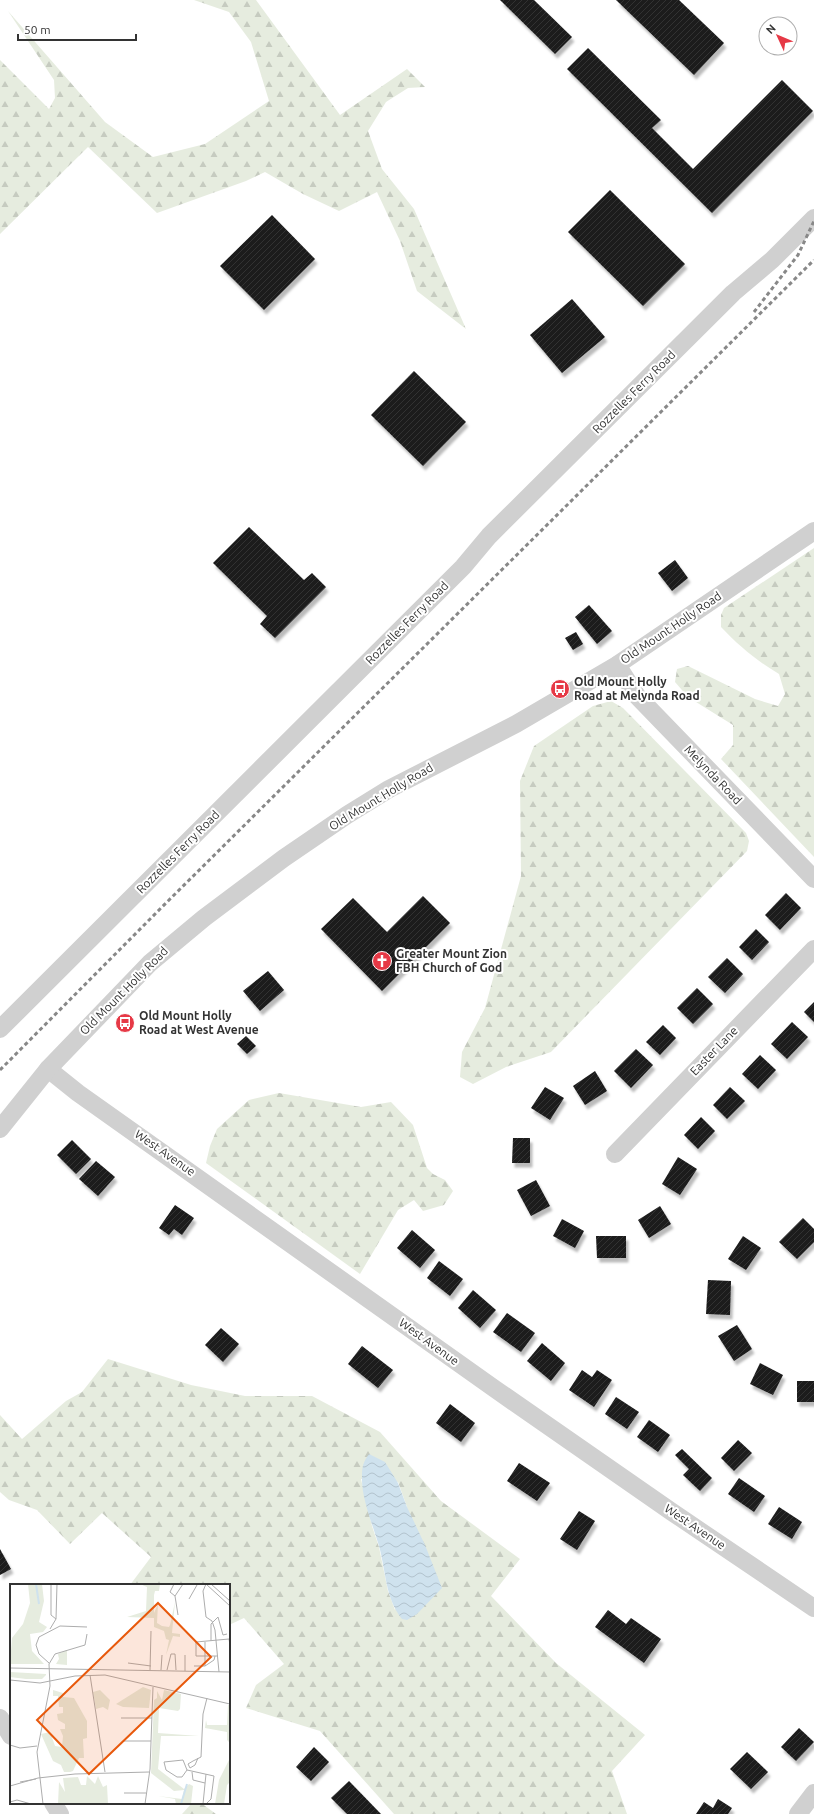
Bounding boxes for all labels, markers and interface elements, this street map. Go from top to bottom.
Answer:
scale bar [18,16,136,42]
north arrow [758,16,798,56]
text: N [764,22,778,36]
text: 50 m [24,23,51,36]
street label: Rozzelles Ferry Road [590,348,678,436]
street label: Rozzelles Ferry Road [363,579,451,667]
street label: Old Mount Holly Road [618,589,724,666]
place label: Old Mount Holly Road at Melynda Road [574,675,700,702]
bus stop icon: Old Mount Holly Road at Melynda Road [549,678,571,700]
street label: Melynda Road [682,743,745,807]
street label: Old Mount Holly Road [327,760,435,833]
street label: Rozzelles Ferry Road [134,808,222,896]
street label: Old Mount Holly Road [77,944,170,1037]
place label: Greater Mount Zion FBH Church of God [396,947,507,974]
church icon: Greater Mount Zion FBH Church of God [371,950,393,972]
place label: Old Mount Holly Road at West Avenue [139,1009,259,1036]
bus stop icon: Old Mount Holly Road at West Avenue [114,1012,136,1034]
street label: Easter Lane [687,1024,740,1078]
street label: West Avenue [133,1127,198,1178]
street label: West Avenue [397,1316,462,1368]
street label: West Avenue [662,1501,728,1552]
inset map [10,1584,230,1804]

